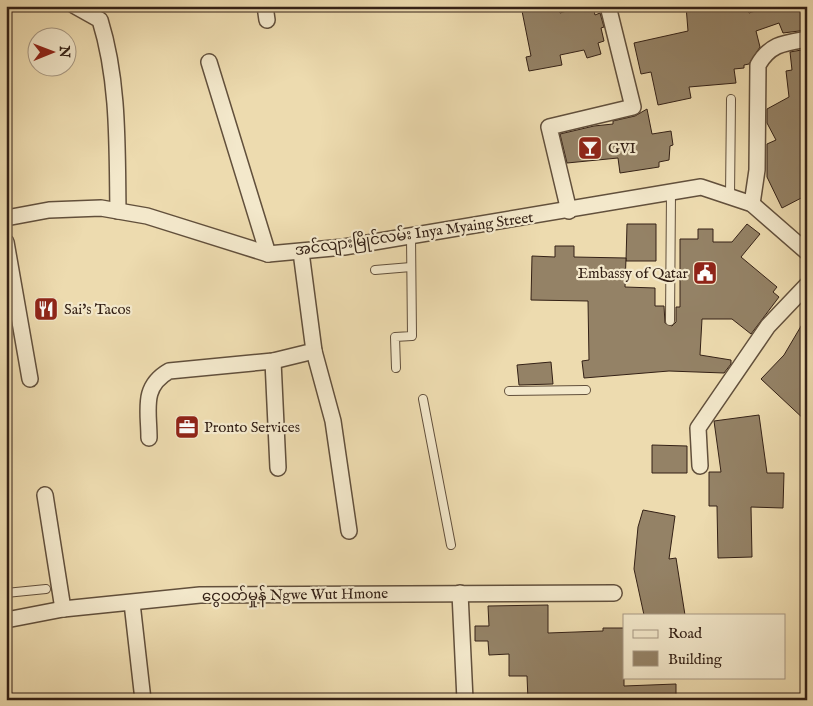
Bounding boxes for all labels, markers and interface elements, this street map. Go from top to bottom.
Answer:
north arrow [28,28,78,78]
text: N [55,45,73,58]
bar icon: GVI [577,135,603,161]
place label: GVI [608,139,637,158]
street label: အင်လျားမြိုင်လမ်း Inya Myaing Street [293,207,535,262]
public building icon: Embassy of Qatar [692,260,718,286]
place label: Embassy of Qatar [578,264,688,283]
restaurant icon: Sai's Tacos [33,296,59,322]
place label: Sai's Tacos [64,300,131,319]
office icon: Pronto Services [174,414,200,440]
place label: Pronto Services [204,418,300,437]
street label: ငွေဝတ်မှုန် Ngwe Wut Hmone [202,583,388,608]
legend [623,614,786,678]
text: Road [668,624,703,643]
text: Building [668,650,723,669]

